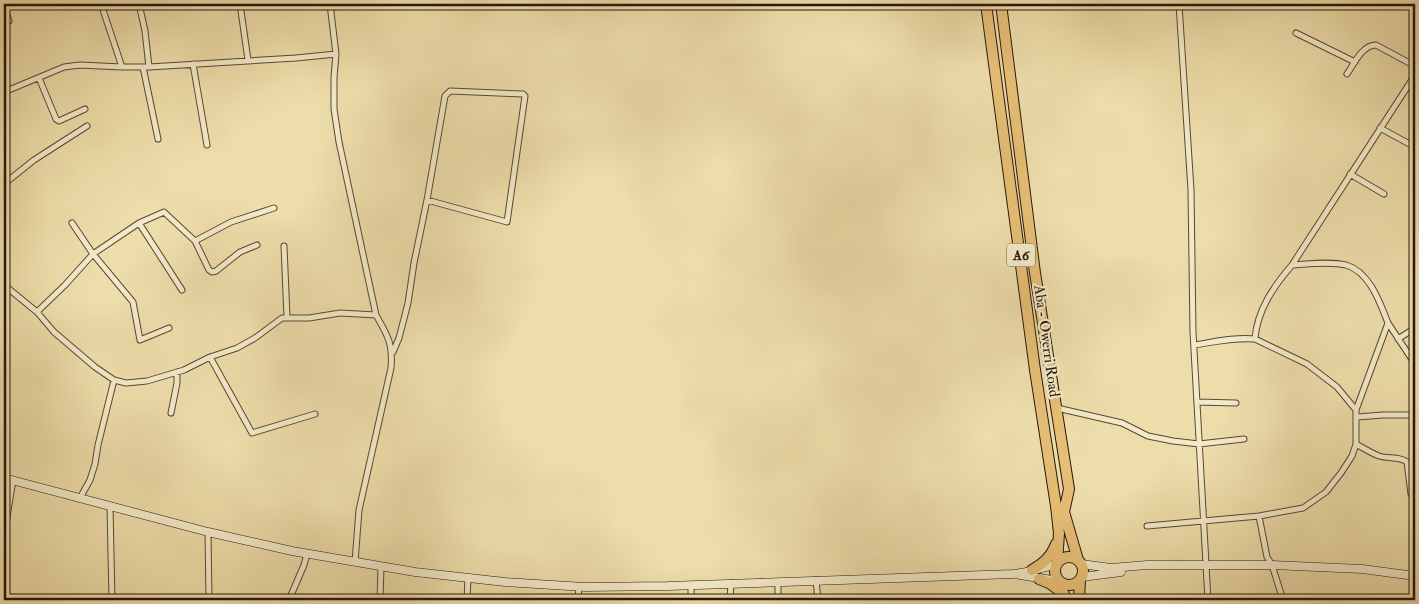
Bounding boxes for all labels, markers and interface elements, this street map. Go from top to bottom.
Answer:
road number: A6 [1007,244,1035,266]
street label: Aba - Owerri Road [1029,283,1064,399]

